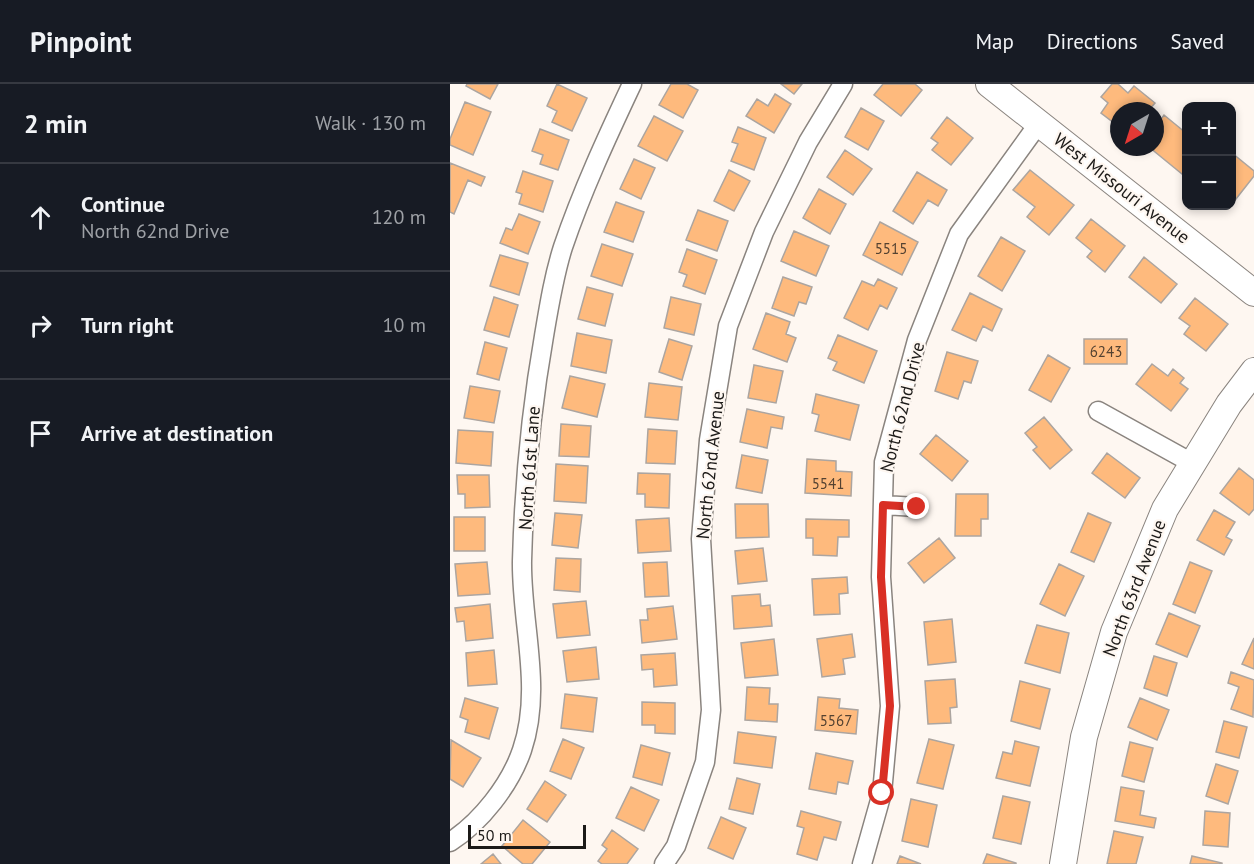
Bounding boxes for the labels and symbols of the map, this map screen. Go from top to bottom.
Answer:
north arrow [1110,102,1164,156]
street label: West Missouri Avenue [1049,128,1195,248]
house number: 5515 [875,239,907,258]
street label: North 62nd Drive [875,339,929,475]
house number: 6243 [1090,342,1122,361]
street label: North 62nd Avenue [691,390,729,540]
street label: North 61st Lane [513,405,545,531]
house number: 5541 [812,474,844,493]
route end [903,493,929,519]
street label: North 63rd Avenue [1097,516,1171,660]
house number: 5567 [820,711,852,730]
route start [868,779,894,805]
scale bar [468,822,586,850]

